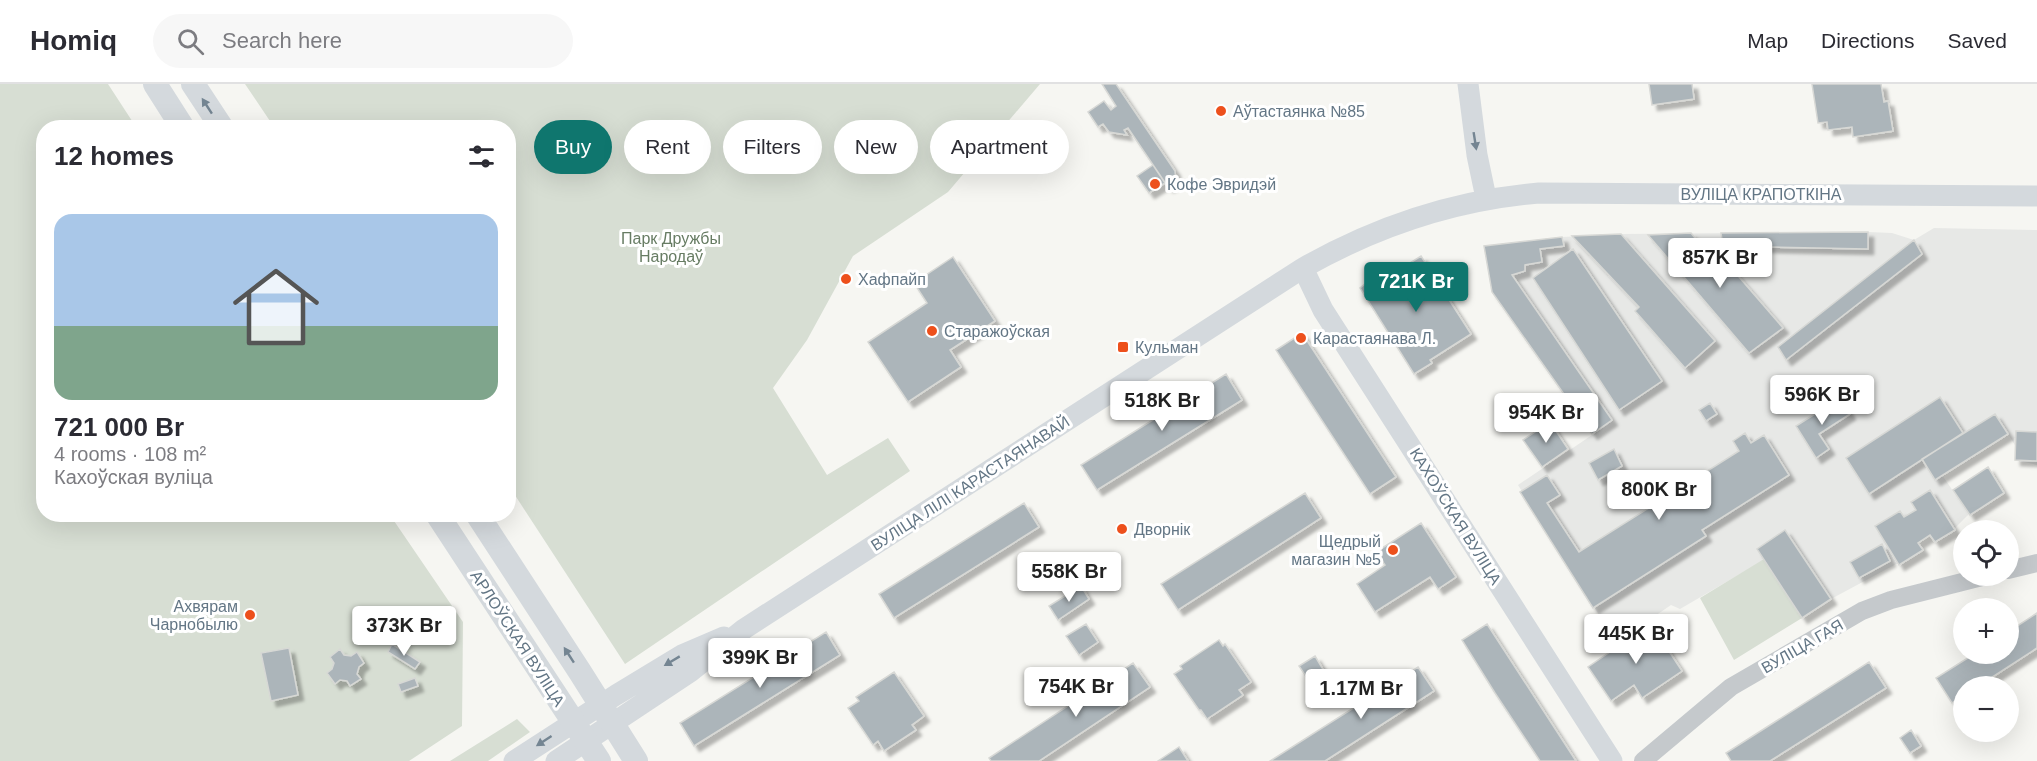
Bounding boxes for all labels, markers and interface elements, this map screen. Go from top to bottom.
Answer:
search box [153,14,573,68]
text: Homiq [30,25,117,56]
icon: search [174,25,207,58]
text: Search here [222,28,342,53]
text: Map [1747,29,1788,52]
text: Directions [1821,29,1914,52]
text: Saved [1947,29,2007,52]
one-way arrow [202,98,213,114]
place label: Аўтастаянка №85 [1233,103,1365,120]
marker: Аўтастаянка №85 [1214,104,1228,118]
chip: Buy [534,120,612,174]
chip: Rent [624,120,711,174]
chip: Filters [723,120,822,174]
chip: New [834,120,918,174]
chip: Apartment [930,120,1069,174]
one-way arrow [1471,132,1480,151]
icon: filters [465,140,498,173]
text: 12 homes [54,141,174,171]
place label: Кофе Эвридэй [1167,176,1276,193]
marker: Кофе Эвридэй [1148,177,1162,191]
street label: ВУЛІЦА КРАПОТКІНА [1681,186,1842,203]
park label: Парк Дружбы Народаў [621,230,721,265]
pin: 857K Br [1665,238,1775,289]
text: 857K Br [1682,246,1758,268]
icon: home [222,253,330,361]
pin: 721K Br [1361,262,1471,313]
text: 721K Br [1378,270,1454,292]
place label: Хафпайп [858,271,926,288]
marker: Хафпайп [839,272,853,286]
place label: Старажоўская [944,323,1050,340]
marker: Старажоўская [925,324,939,338]
place label: Карастаянава Л. [1313,330,1436,347]
marker: Карастаянава Л. [1294,331,1308,345]
place label: Кульман [1135,339,1198,356]
marker: Кульман [1116,340,1130,354]
pin: 596K Br [1767,375,1877,426]
pin: 518K Br [1107,381,1217,432]
text: 596K Br [1784,383,1860,405]
text: 518K Br [1124,389,1200,411]
pin: 954K Br [1491,393,1601,444]
text: 954K Br [1508,401,1584,423]
text: 721 000 Br [54,412,184,442]
street label: ВУЛІЦА ЛІЛІ КАРАСТАЯНАВАЙ [867,412,1073,554]
text: 4 rooms · 108 m² [54,443,206,465]
street label: КАХОЎСКАЯ ВУЛІЦА [1407,444,1506,588]
text: Кахоўская вуліца [54,466,213,488]
pin: 800K Br [1604,470,1714,521]
text: 800K Br [1621,478,1697,500]
map controls [1953,520,2019,742]
button: locate [1953,520,2019,586]
place label: Дворнік [1134,521,1191,538]
marker: Дворнік [1115,522,1129,536]
place label: Щедрый магазин №5 [1291,533,1381,568]
marker: Щедрый магазин №5 [1386,543,1400,557]
pin: 558K Br [1014,552,1124,603]
text: 558K Br [1031,560,1107,582]
street label: АРЛОЎСКАЯ ВУЛІЦА [467,566,570,710]
place label: Ахвярам Чарнобылю [150,598,238,633]
button: + [1953,598,2019,664]
pin: 373K Br [349,606,459,657]
marker: Ахвярам Чарнобылю [243,608,257,622]
text: 373K Br [366,614,442,636]
pin: 445K Br [1581,614,1691,665]
street label: ВУЛІЦА ГАЯ [1758,616,1846,677]
text: 445K Br [1598,622,1674,644]
pin: 399K Br [705,638,815,689]
text: 399K Br [722,646,798,668]
one-way arrow [564,647,575,664]
one-way arrow [664,656,680,667]
pin: 754K Br [1021,667,1131,718]
pin: 1.17M Br [1299,669,1423,720]
text: 754K Br [1038,675,1114,697]
button: − [1953,676,2019,742]
text: 1.17M Br [1319,677,1403,699]
one-way arrow [536,735,552,747]

